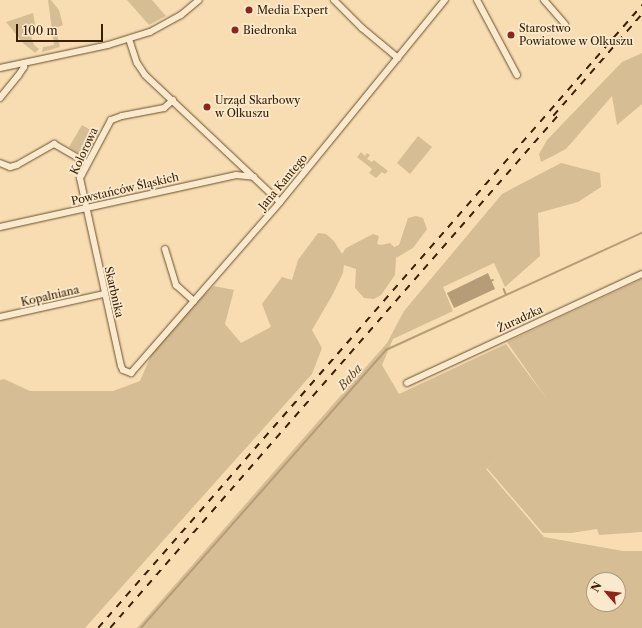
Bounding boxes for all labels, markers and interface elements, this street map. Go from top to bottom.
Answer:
place label: Media Expert [257,3,328,17]
marker: Media Expert [244,5,254,15]
scale bar [18,16,105,42]
place label: Starostwo Powiatowe w Olkuszu [519,22,634,48]
text: 100 m [23,23,58,38]
place label: Biedronka [243,23,297,37]
marker: Biedronka [230,25,240,35]
marker: Starostwo Powiatowe w Olkuszu [506,30,516,40]
place label: Urząd Skarbowy w Olkuszu [215,94,300,120]
marker: Urząd Skarbowy w Olkuszu [202,102,212,112]
street label: Kolorowa [67,125,101,177]
street label: Jana Kantego [256,151,310,213]
street label: Powstańców Śląskich [70,170,180,208]
street label: Skarbnika [102,265,126,319]
street label: Kopalniana [20,283,80,309]
street label: Żuradzka [495,303,545,335]
water label: Baba [335,361,365,393]
north arrow [586,572,626,612]
text: N [588,579,605,594]

